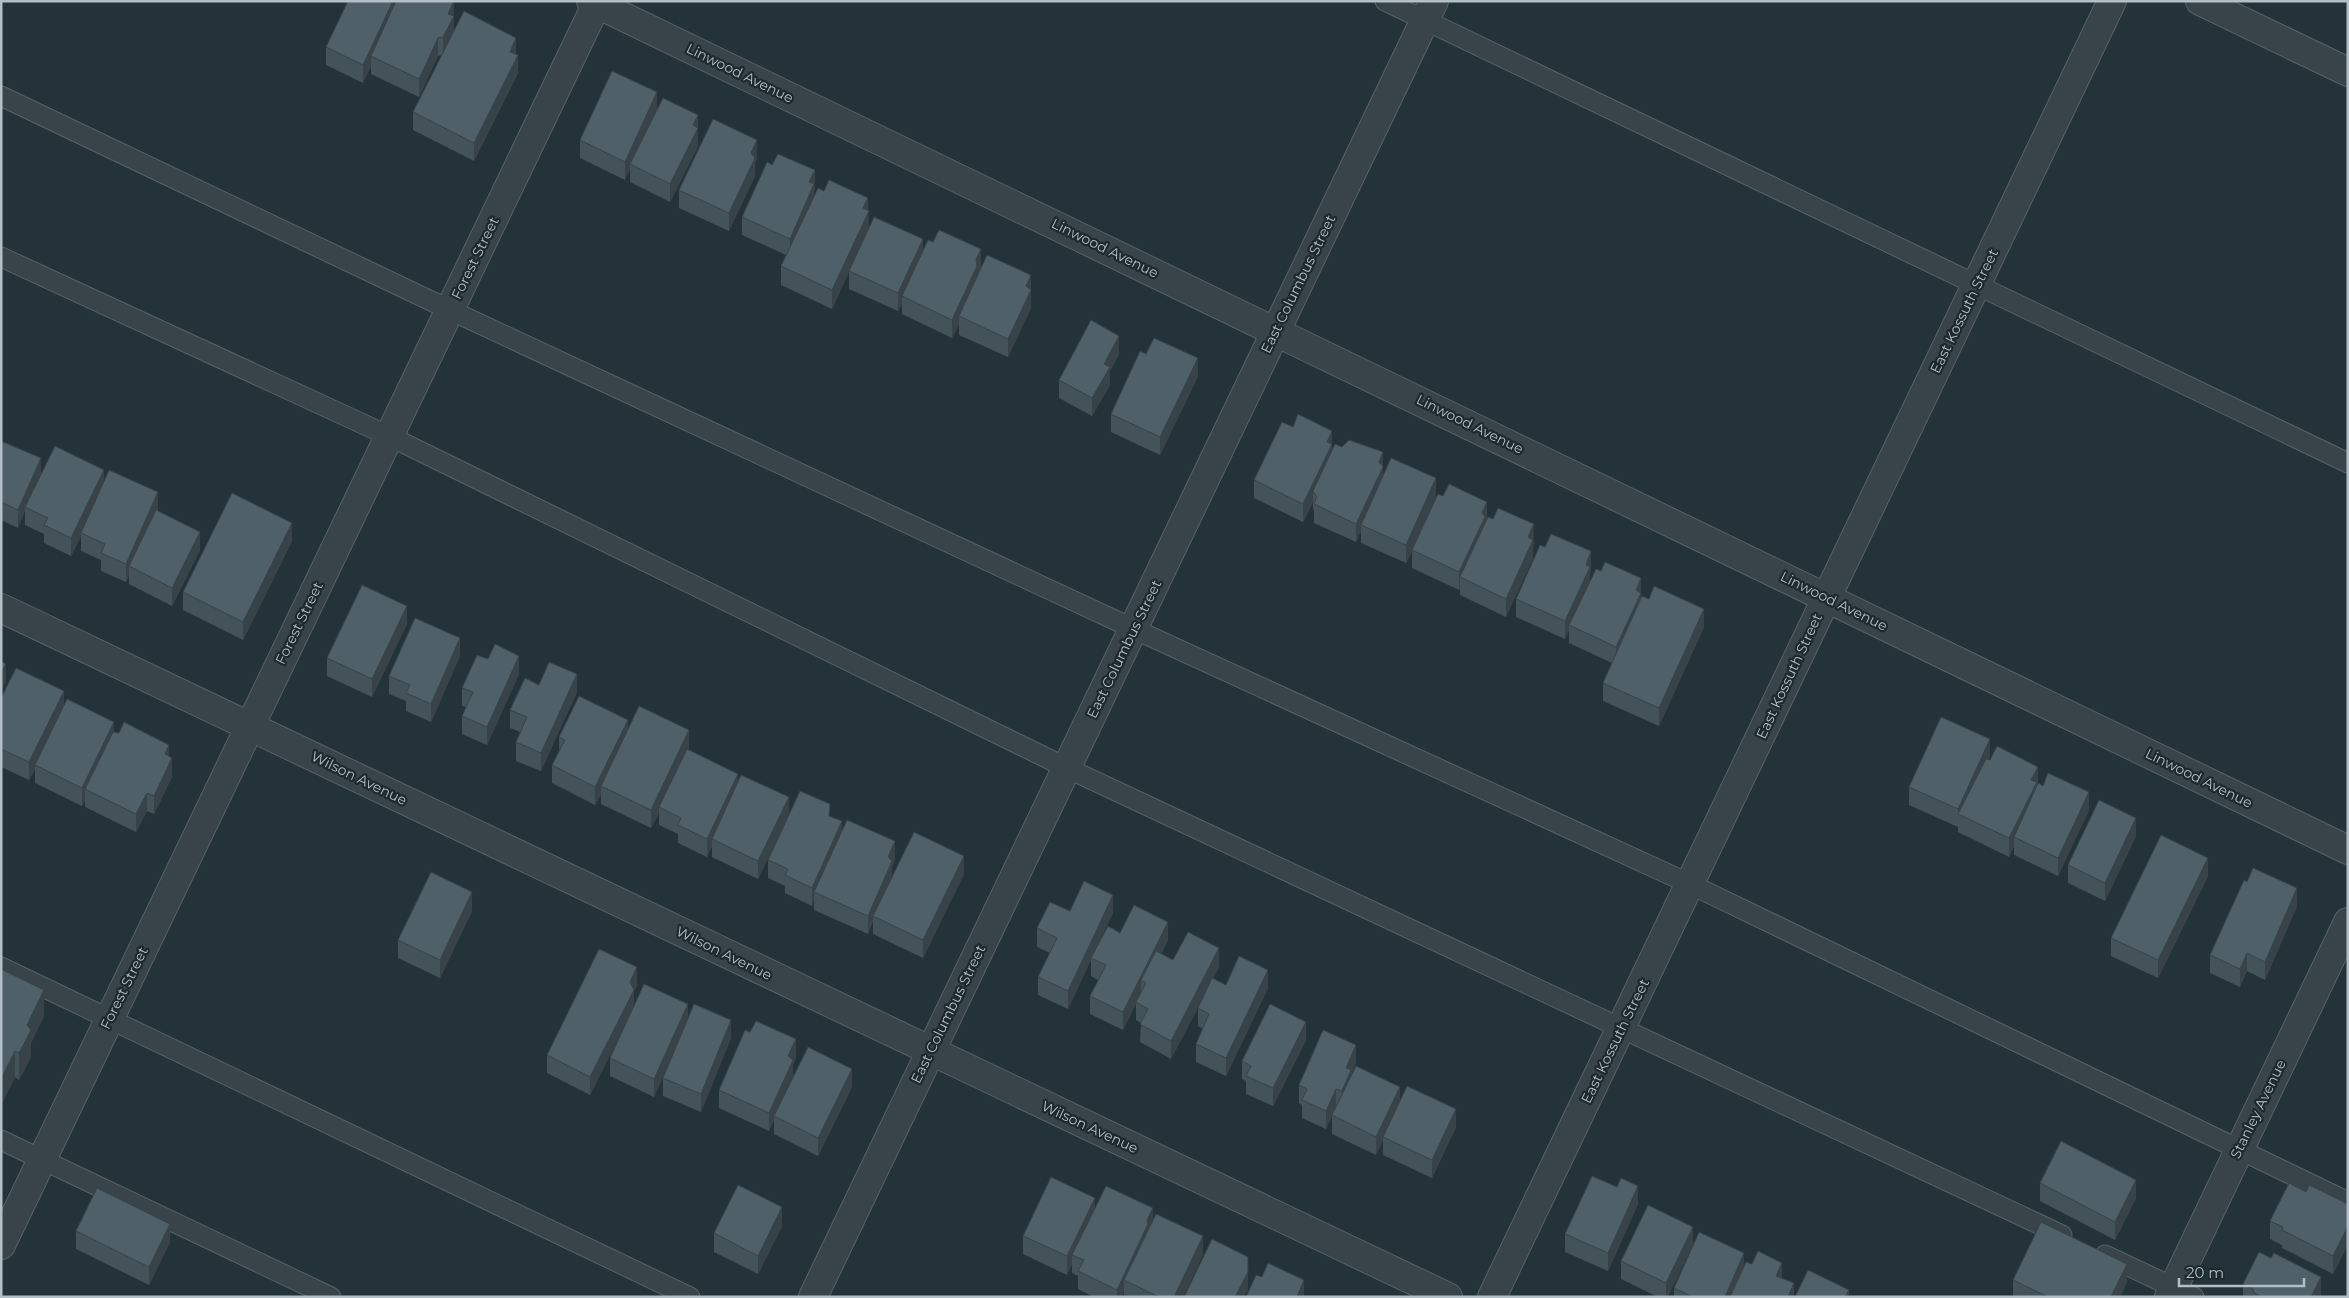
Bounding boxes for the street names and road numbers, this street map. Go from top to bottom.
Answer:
street label: Linwood Avenue [683,39,797,107]
street label: East Columbus Street [1257,212,1340,356]
street label: Forest Street [447,213,503,302]
street label: Linwood Avenue [1048,214,1162,282]
street label: East Kossuth Street [1926,246,2002,376]
street label: Linwood Avenue [1413,390,1527,458]
street label: Linwood Avenue [1777,567,1891,635]
street label: East Columbus Street [1083,577,1166,721]
street label: Forest Street [271,578,327,667]
street label: East Kossuth Street [1752,610,1826,742]
street label: Linwood Avenue [2142,744,2256,812]
street label: Wilson Avenue [308,747,410,809]
street label: Wilson Avenue [673,922,775,984]
street label: East Columbus Street [907,942,990,1086]
street label: Forest Street [96,943,152,1032]
street label: East Kossuth Street [1577,976,1653,1106]
street label: Stanley Avenue [2226,1057,2290,1161]
street label: Wilson Avenue [1039,1097,1141,1157]

